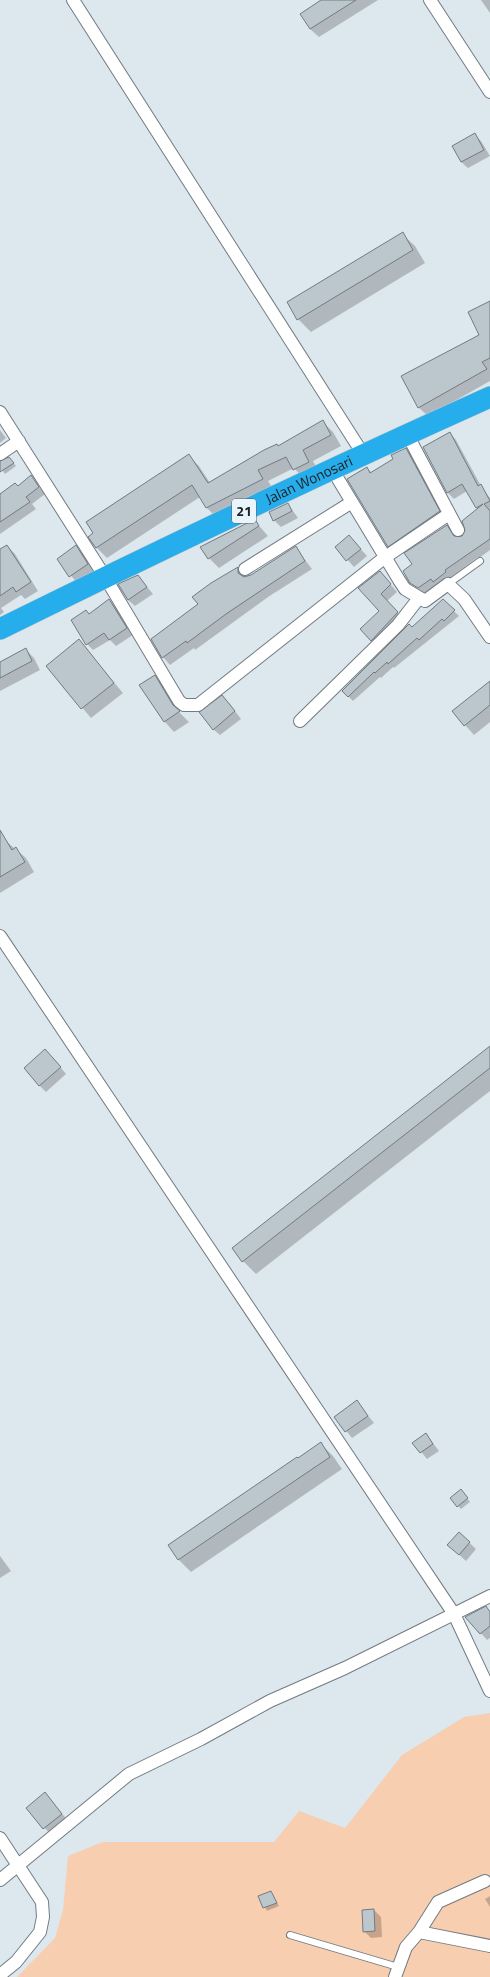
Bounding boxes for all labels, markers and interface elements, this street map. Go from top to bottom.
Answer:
street label: Jalan Wonosari [261,449,356,510]
road number: 21 [232,499,256,523]

